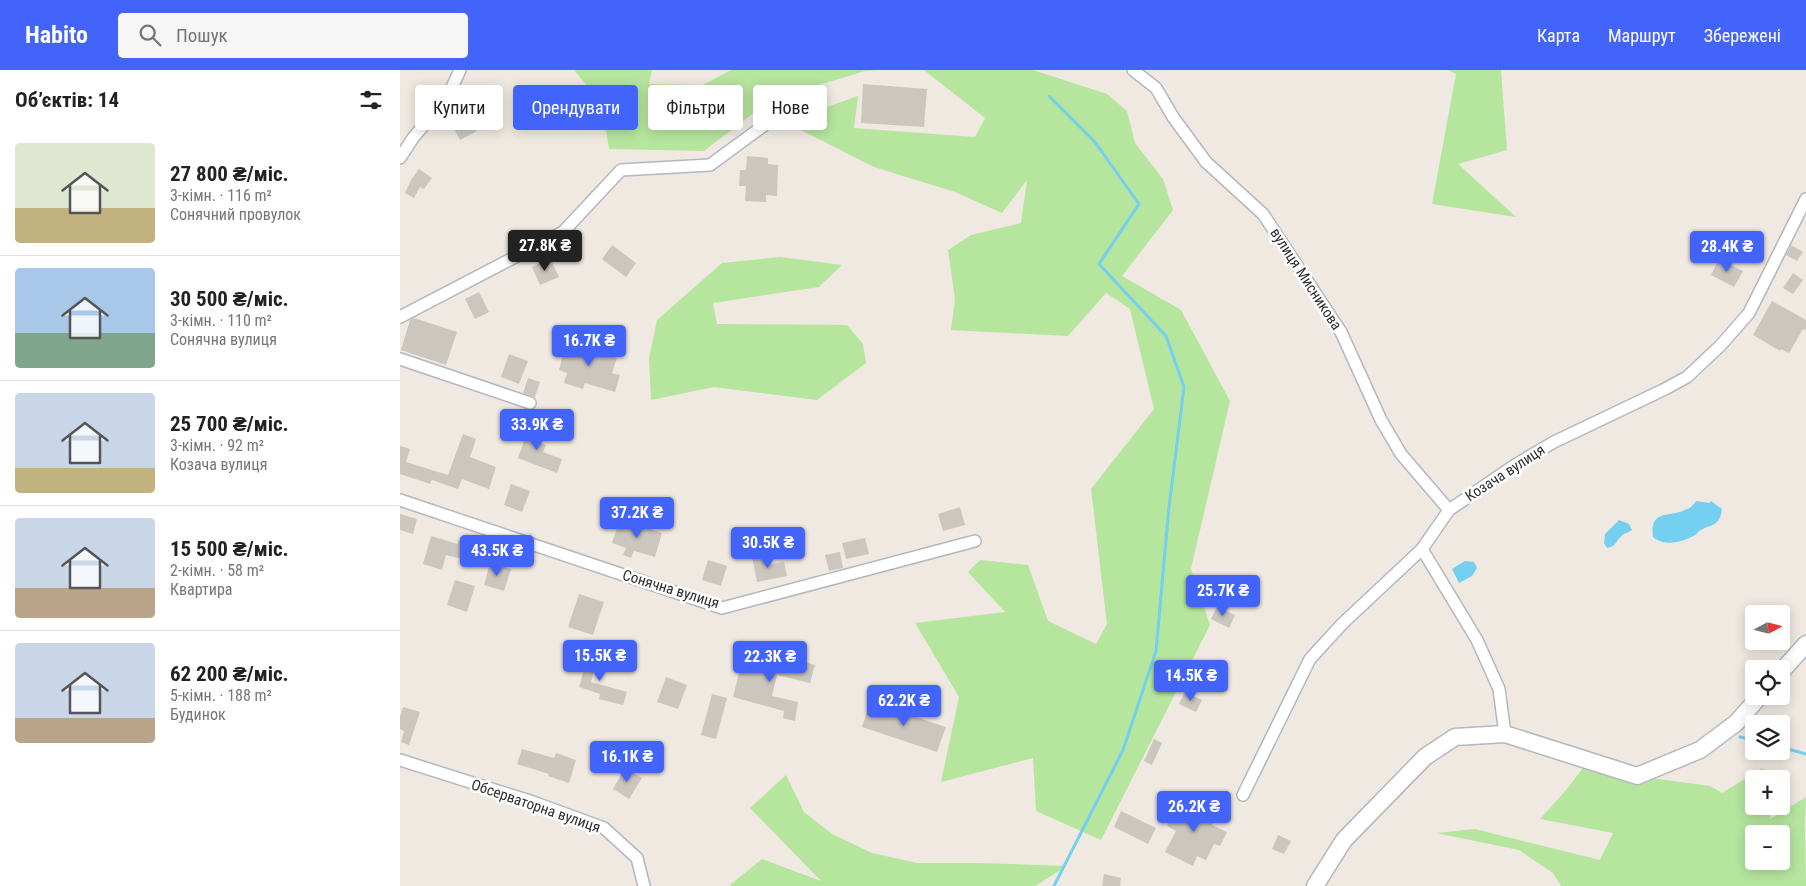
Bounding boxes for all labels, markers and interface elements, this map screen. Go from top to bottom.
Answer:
search box [118,13,468,58]
text: Habito [25,21,88,49]
icon: search [136,21,164,49]
text: Пошук [176,24,228,47]
text: Карта [1537,25,1580,46]
text: Маршрут [1608,25,1676,46]
text: Збережені [1704,25,1781,46]
chip: Купити [415,85,503,130]
chip: Орендувати [513,85,638,130]
chip: Фільтри [648,85,743,130]
chip: Нове [753,85,827,130]
icon: filters [357,86,385,114]
text: Об’єктів: 14 [15,88,119,112]
text: 27 800 ₴/міс. [170,162,289,186]
icon: home [55,163,115,223]
text: 3-кімн. · 116 m² [170,186,272,205]
text: Сонячний провулок [170,205,301,224]
street label: вулиця Мисникова [1266,225,1346,333]
pin: 27.8K ₴ [499,230,591,272]
pin: 28.4K ₴ [1681,230,1773,273]
text: 27.8K ₴ [519,236,571,255]
text: 28.4K ₴ [1701,237,1753,256]
text: 30 500 ₴/міс. [170,287,289,311]
icon: home [55,288,115,348]
text: 3-кімн. · 110 m² [170,311,272,330]
pin: 16.7K ₴ [543,324,635,367]
text: Сонячна вулиця [170,330,277,349]
text: 16.7K ₴ [563,331,615,350]
pin: 33.9K ₴ [491,408,583,451]
text: 25 700 ₴/міс. [170,412,289,436]
icon: home [55,413,115,473]
text: 33.9K ₴ [511,415,563,434]
text: 3-кімн. · 92 m² [170,436,264,455]
street label: Козача вулиця [1462,441,1548,505]
text: Козача вулиця [170,455,267,474]
pin: 37.2K ₴ [591,496,683,539]
text: 37.2K ₴ [611,503,663,522]
pin: 30.5K ₴ [722,526,814,569]
text: 30.5K ₴ [742,533,794,552]
pin: 43.5K ₴ [451,534,543,577]
text: 15 500 ₴/міс. [170,537,289,561]
icon: home [55,538,115,598]
text: 43.5K ₴ [471,541,523,560]
text: 2-кімн. · 58 m² [170,561,264,580]
street label: Сонячна вулиця [620,566,722,612]
pin: 25.7K ₴ [1177,574,1269,617]
text: Квартира [170,580,232,599]
text: 25.7K ₴ [1197,581,1249,600]
north arrow [1745,605,1790,650]
map controls [1745,605,1790,870]
pin: 15.5K ₴ [554,640,646,682]
pin: 22.3K ₴ [724,640,816,683]
text: 15.5K ₴ [574,646,626,665]
text: 22.3K ₴ [744,647,796,666]
pin: 14.5K ₴ [1145,660,1237,702]
button: locate [1745,660,1790,705]
text: 62 200 ₴/міс. [170,662,289,686]
icon: home [55,663,115,723]
text: 14.5K ₴ [1165,666,1217,685]
pin: 62.2K ₴ [858,684,950,727]
text: 5-кімн. · 188 m² [170,686,272,705]
text: 62.2K ₴ [878,691,930,710]
text: Будинок [170,705,226,724]
button: layers [1745,715,1790,760]
pin: 16.1K ₴ [581,740,673,783]
text: 16.1K ₴ [601,747,653,766]
button: + [1745,770,1790,815]
street label: Обсерваторна вулиця [469,775,603,837]
pin: 26.2K ₴ [1148,790,1240,833]
text: 26.2K ₴ [1168,797,1220,816]
button: − [1745,825,1790,870]

